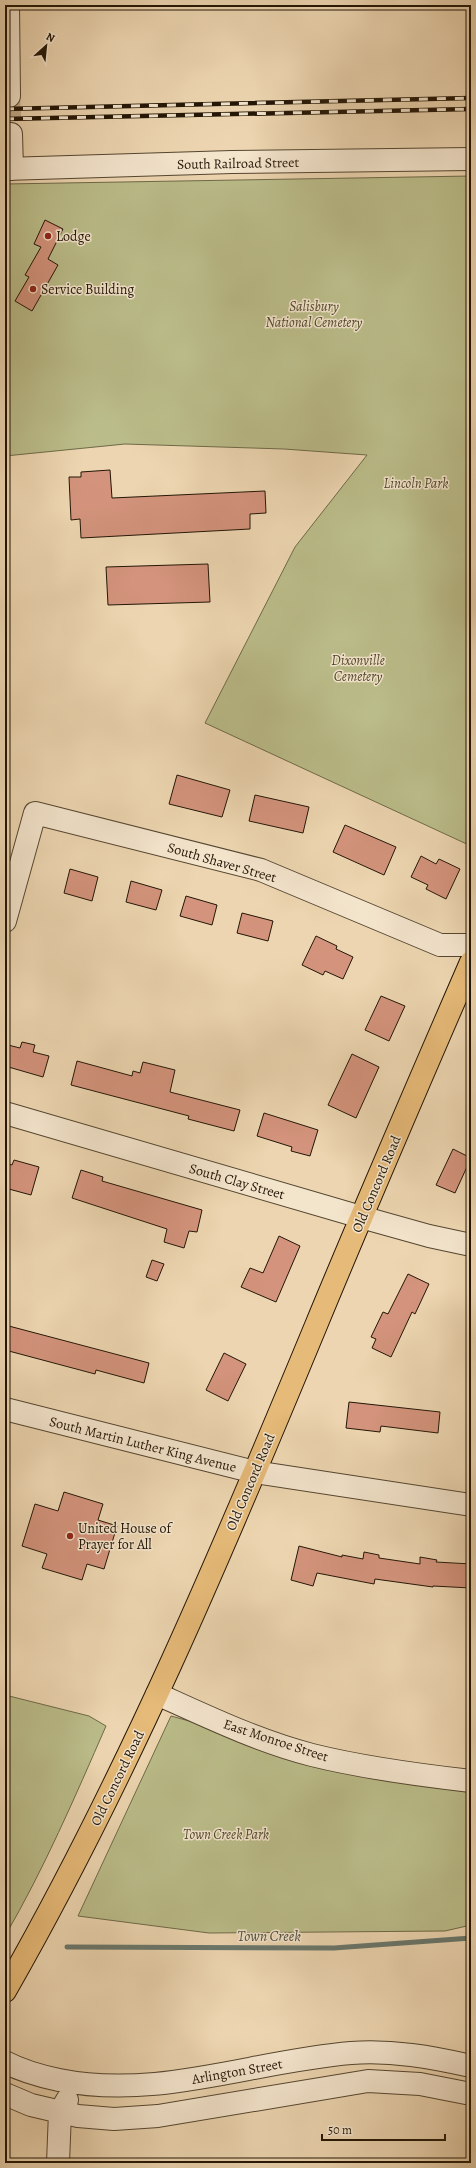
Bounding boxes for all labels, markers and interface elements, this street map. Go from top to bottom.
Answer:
north arrow [26,26,66,66]
text: N [43,29,57,46]
street label: South Railroad Street [177,153,300,174]
place label: Lodge [56,227,91,246]
marker: Lodge [43,231,53,241]
place label: Service Building [41,280,134,299]
marker: Service Building [28,284,38,294]
park label: Salisbury National Cemetery [265,297,363,332]
park label: Lincoln Park [384,474,448,493]
park label: Dixonville Cemetery [331,651,385,686]
street label: South Shaver Street [165,838,279,887]
street label: Old Concord Road [347,1132,406,1236]
street label: South Clay Street [187,1159,287,1204]
street label: South Martin Luther King Avenue [47,1412,238,1477]
street label: Old Concord Road [221,1430,280,1534]
place label: United House of Prayer for All [78,1519,174,1554]
marker: United House of Prayer for All [65,1531,75,1541]
street label: East Monroe Street [221,1715,331,1767]
street label: Old Concord Road [86,1727,149,1829]
park label: Town Creek Park [183,1825,269,1844]
water label: Town Creek [237,1926,301,1946]
street label: Arlington Street [189,2054,284,2089]
scale bar [322,2116,445,2142]
text: 50 m [328,2122,352,2138]

